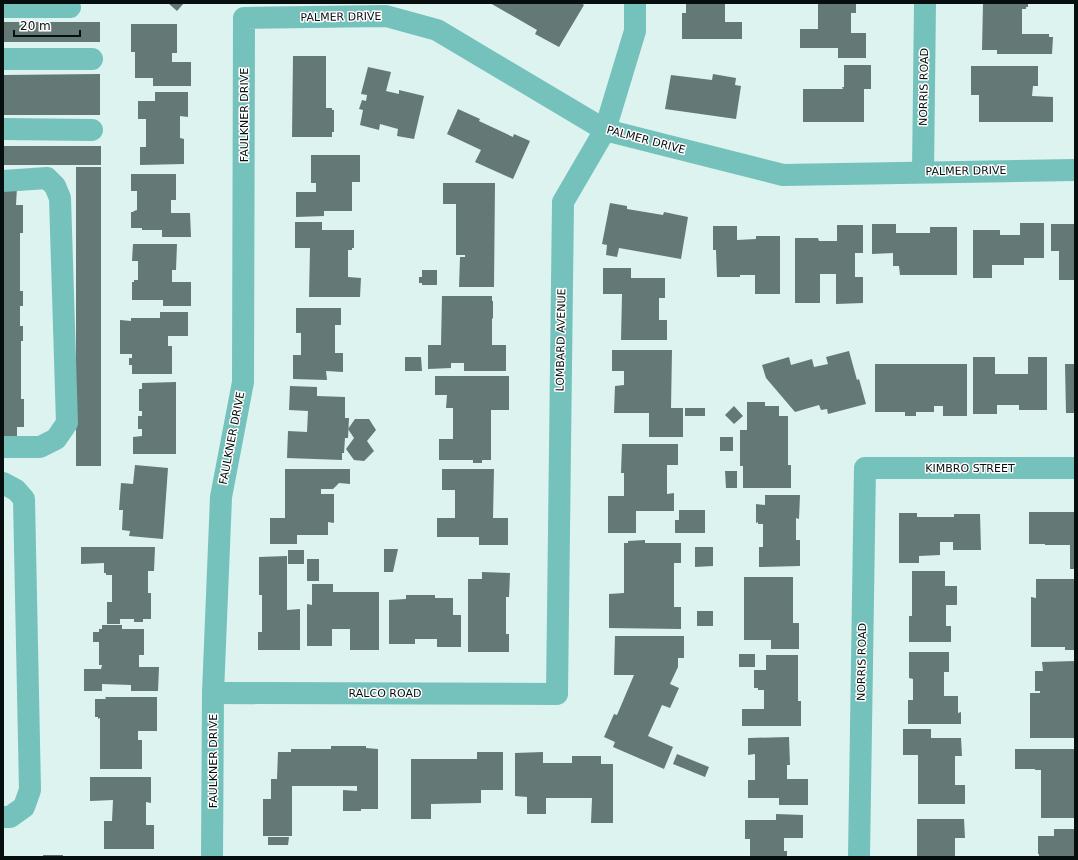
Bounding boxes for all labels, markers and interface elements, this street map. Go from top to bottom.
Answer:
street label: PALMER DRIVE [300,10,382,24]
scale bar [14,12,80,38]
text: 20 m [20,19,51,33]
street label: NORRIS ROAD [917,48,931,126]
street label: FAULKNER DRIVE [238,68,251,162]
street label: PALMER DRIVE [605,123,687,157]
street label: PALMER DRIVE [925,164,1007,178]
street label: LOMBARD AVENUE [554,288,568,392]
street label: FAULKNER DRIVE [217,390,247,486]
street label: KIMBRO STREET [925,462,1015,475]
street label: NORRIS ROAD [855,623,869,701]
street label: RALCO ROAD [349,687,421,700]
street label: FAULKNER DRIVE [207,714,220,808]

